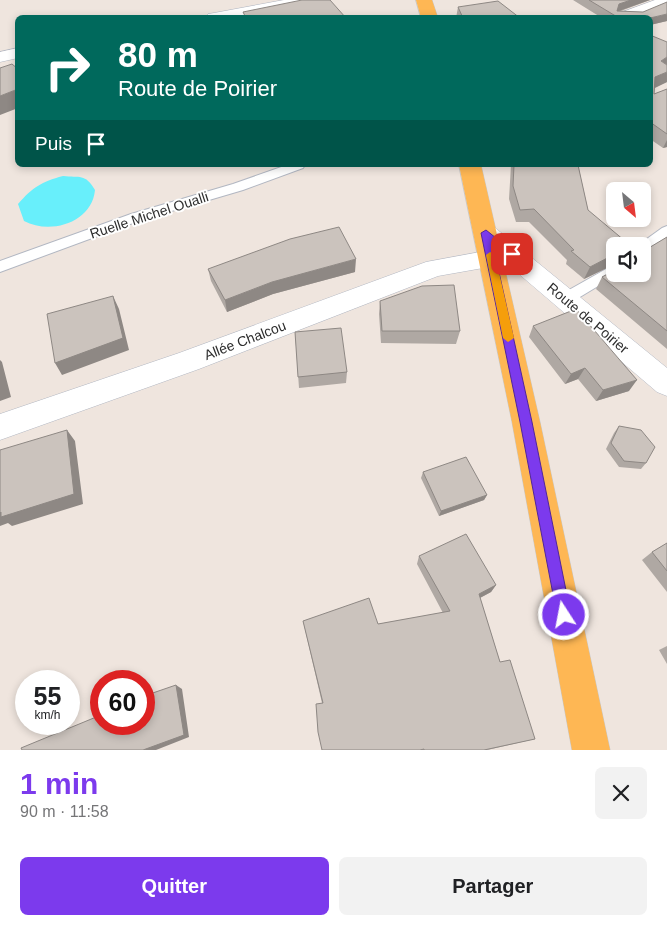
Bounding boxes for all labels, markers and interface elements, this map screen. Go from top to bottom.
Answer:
icon: right [35,35,100,100]
text: 80 m [118,35,198,74]
text: Route de Poirier [118,76,277,101]
icon: arrive [82,130,110,158]
text: Puis [35,133,72,154]
north arrow [606,182,651,228]
map controls [606,182,651,282]
street label: Ruelle Michel Oualli [88,188,210,242]
pin [491,233,533,275]
button: sound [606,237,651,282]
icon: arrive [498,240,526,268]
street label: Route de Poirier [544,279,632,357]
street label: Allée Chalcou [202,317,288,363]
position arrow [537,588,589,640]
speed limit sign: 60 [90,670,155,735]
text: 55 [34,682,61,710]
text: km/h [34,708,61,722]
text: 1 min [20,767,98,800]
button: close [595,767,647,819]
text: 90 m · 11:58 [20,803,109,820]
button: Quitter [20,857,329,915]
button: Partager [339,857,647,915]

